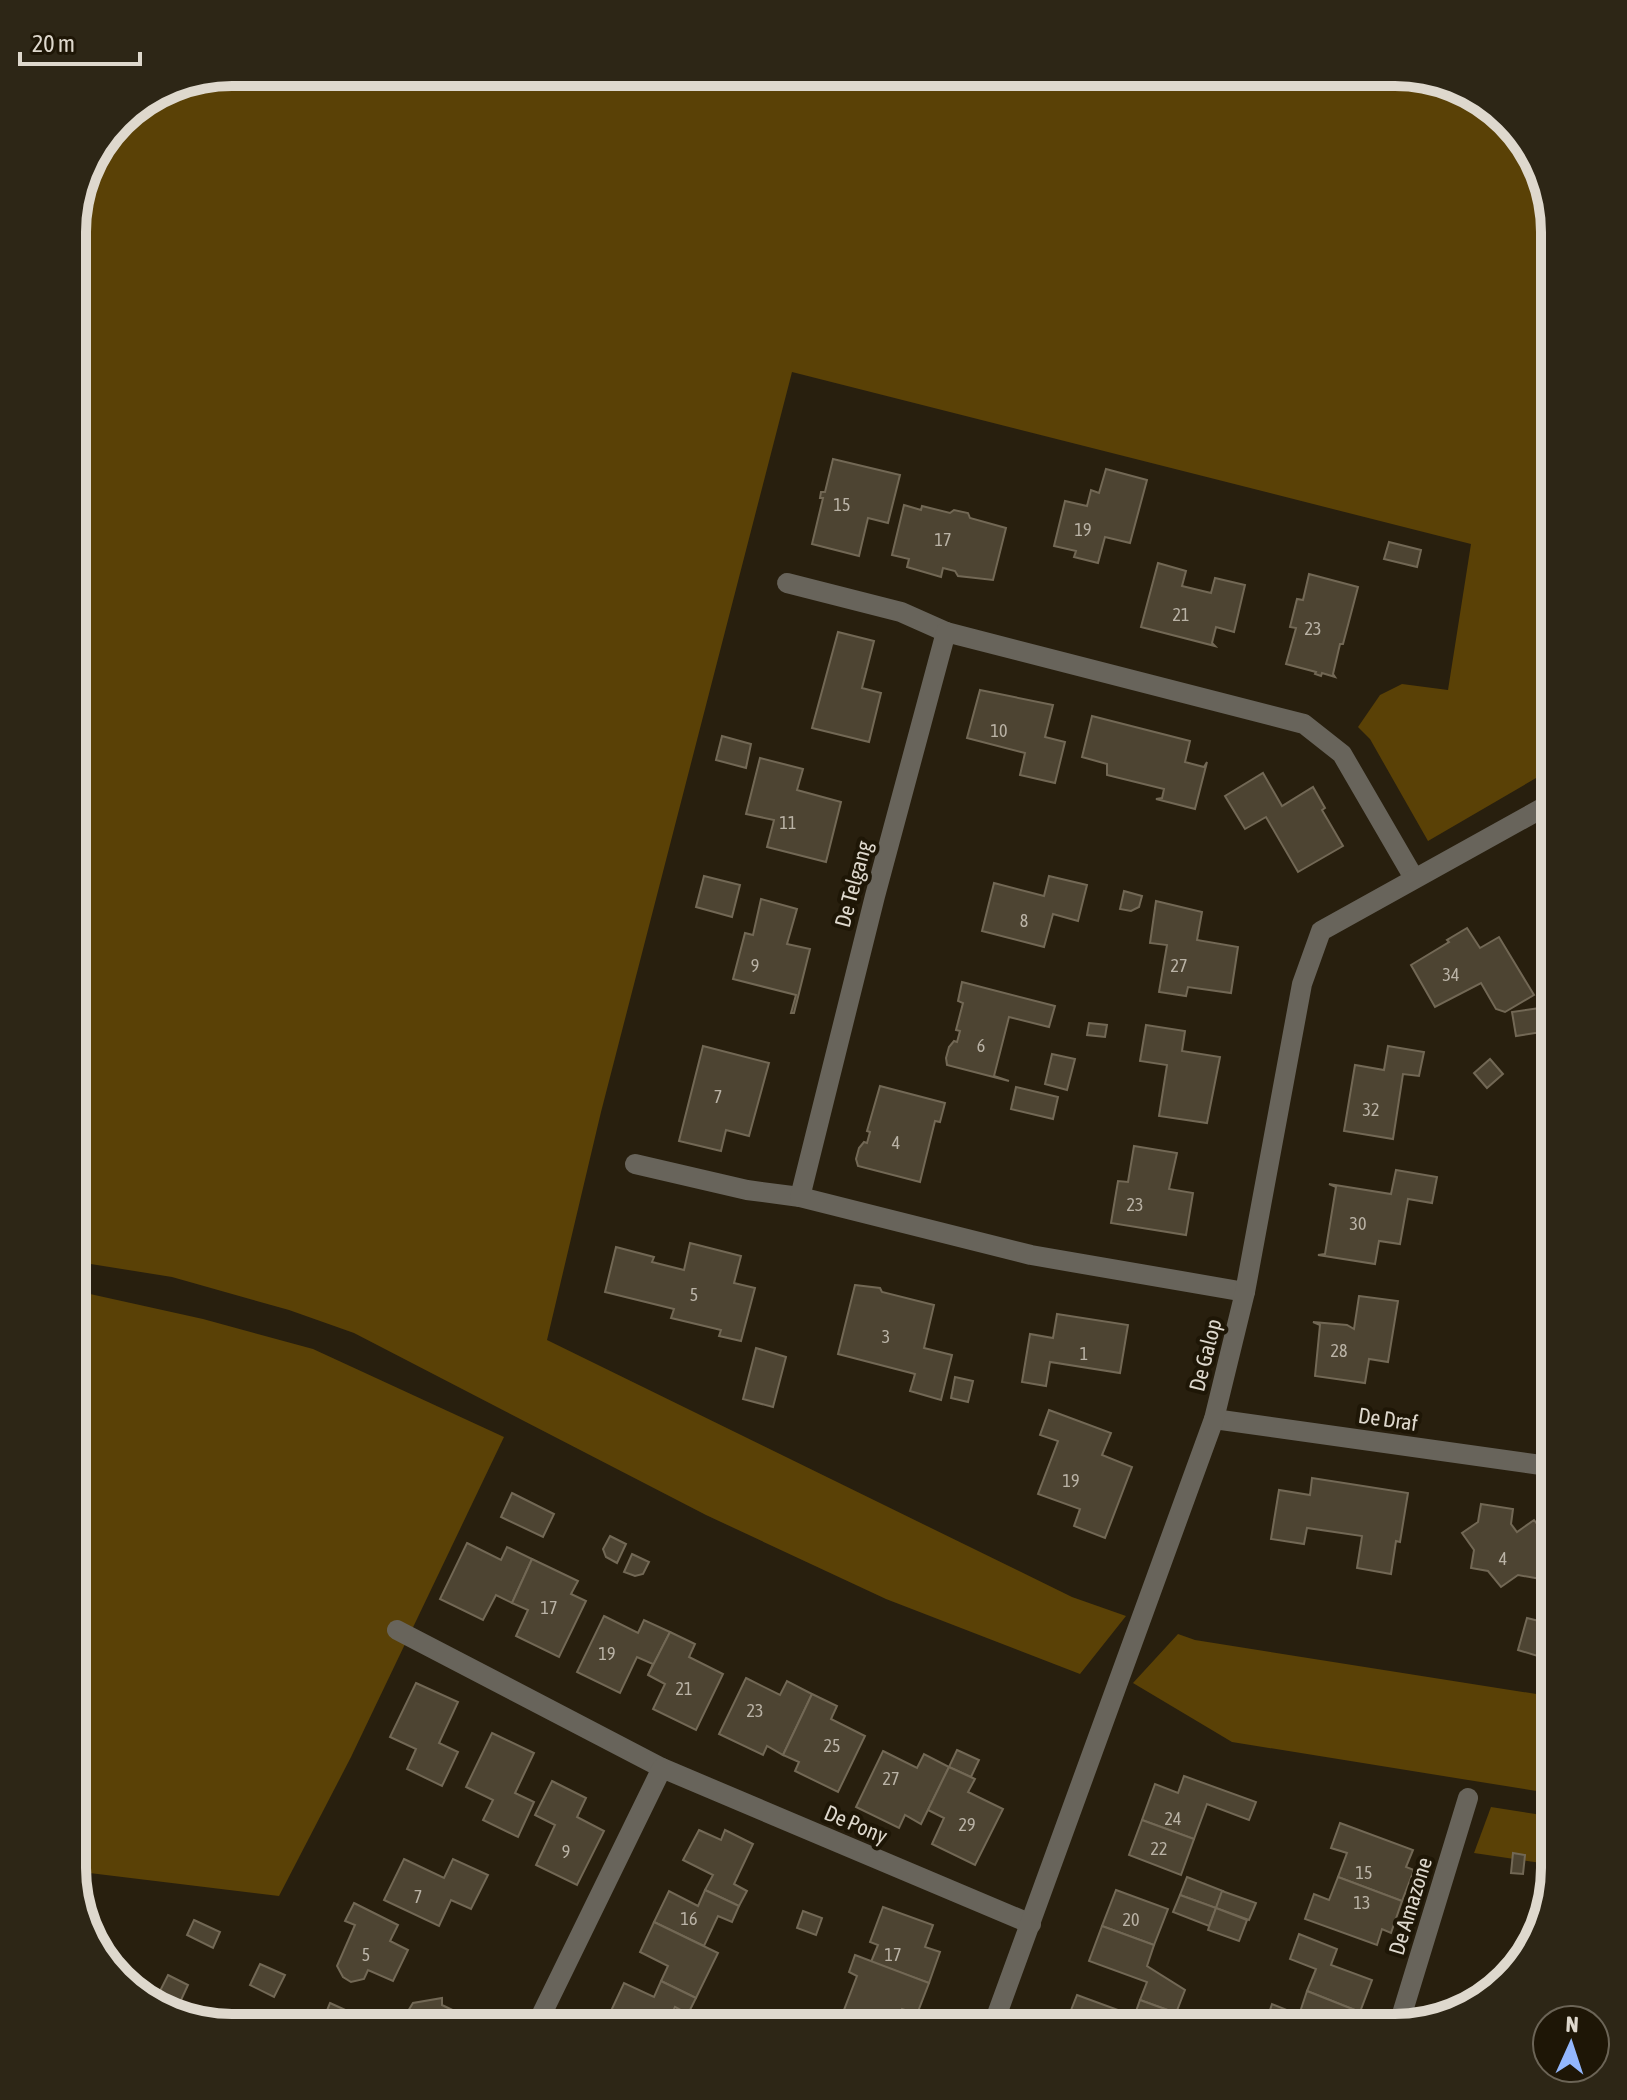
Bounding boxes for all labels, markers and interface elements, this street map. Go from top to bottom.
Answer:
scale bar [20,16,140,66]
text: 20 m [32,30,75,57]
house number: 15 [834,494,850,515]
house number: 19 [1075,519,1091,540]
house number: 17 [935,529,951,550]
house number: 21 [1173,604,1189,625]
house number: 23 [1305,618,1321,639]
house number: 10 [991,720,1007,741]
house number: 11 [780,812,796,833]
street label: De Telgang [829,837,877,930]
house number: 8 [1020,910,1028,931]
house number: 9 [751,955,759,976]
house number: 27 [1171,955,1187,976]
house number: 34 [1443,964,1459,985]
house number: 6 [977,1035,985,1056]
house number: 7 [714,1086,722,1107]
house number: 32 [1363,1099,1379,1120]
house number: 4 [892,1132,900,1153]
house number: 23 [1127,1194,1143,1215]
house number: 30 [1350,1213,1366,1234]
house number: 5 [690,1284,698,1305]
street label: De Galop [1183,1316,1227,1394]
house number: 3 [882,1326,890,1347]
house number: 28 [1331,1340,1347,1361]
house number: 1 [1080,1343,1088,1364]
street label: De Draf [1356,1402,1420,1436]
house number: 19 [1063,1470,1079,1491]
house number: 4 [1499,1548,1507,1569]
house number: 17 [541,1597,557,1618]
house number: 19 [599,1643,615,1664]
house number: 21 [676,1678,692,1699]
house number: 23 [747,1700,763,1721]
house number: 25 [824,1735,840,1756]
house number: 27 [883,1768,899,1789]
street label: De Pony [821,1799,891,1849]
house number: 24 [1165,1808,1181,1829]
house number: 29 [959,1814,975,1835]
house number: 22 [1151,1838,1167,1859]
house number: 9 [562,1841,570,1862]
street label: De Amazone [1383,1854,1437,1958]
house number: 15 [1356,1862,1372,1883]
house number: 7 [414,1886,422,1907]
house number: 13 [1354,1892,1370,1913]
house number: 16 [681,1908,697,1929]
house number: 20 [1123,1909,1139,1930]
house number: 5 [362,1944,370,1965]
house number: 17 [885,1944,901,1965]
north arrow [1531,2004,1611,2084]
text: N [1565,2011,1579,2037]

